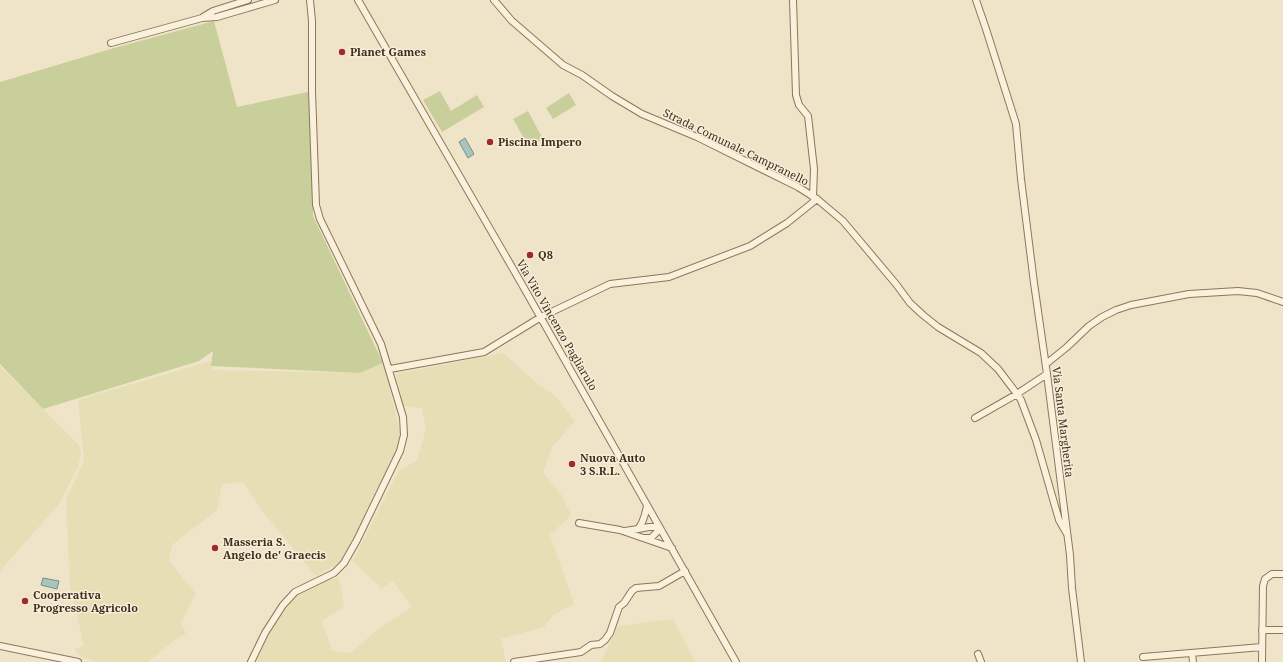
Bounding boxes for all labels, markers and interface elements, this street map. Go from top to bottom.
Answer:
place label: Planet Games [350,44,426,59]
marker: Planet Games [337,47,347,57]
street label: Strada Comunale Campranello [661,105,811,188]
place label: Piscina Impero [498,134,582,149]
marker: Piscina Impero [485,137,495,147]
place label: Q8 [538,247,553,262]
marker: Q8 [525,250,535,260]
street label: Via Vito Vincenzo Pagliarulo [514,256,601,393]
street label: Via Santa Margherita [1049,366,1078,478]
place label: Nuova Auto 3 S.R.L. [580,450,646,478]
marker: Nuova Auto 3 S.R.L. [567,459,577,469]
place label: Masseria S. Angelo de' Graecis [223,534,326,562]
marker: Masseria S. Angelo de' Graecis [210,543,220,553]
place label: Cooperativa Progresso Agricolo [33,587,138,615]
marker: Cooperativa Progresso Agricolo [20,596,30,606]

